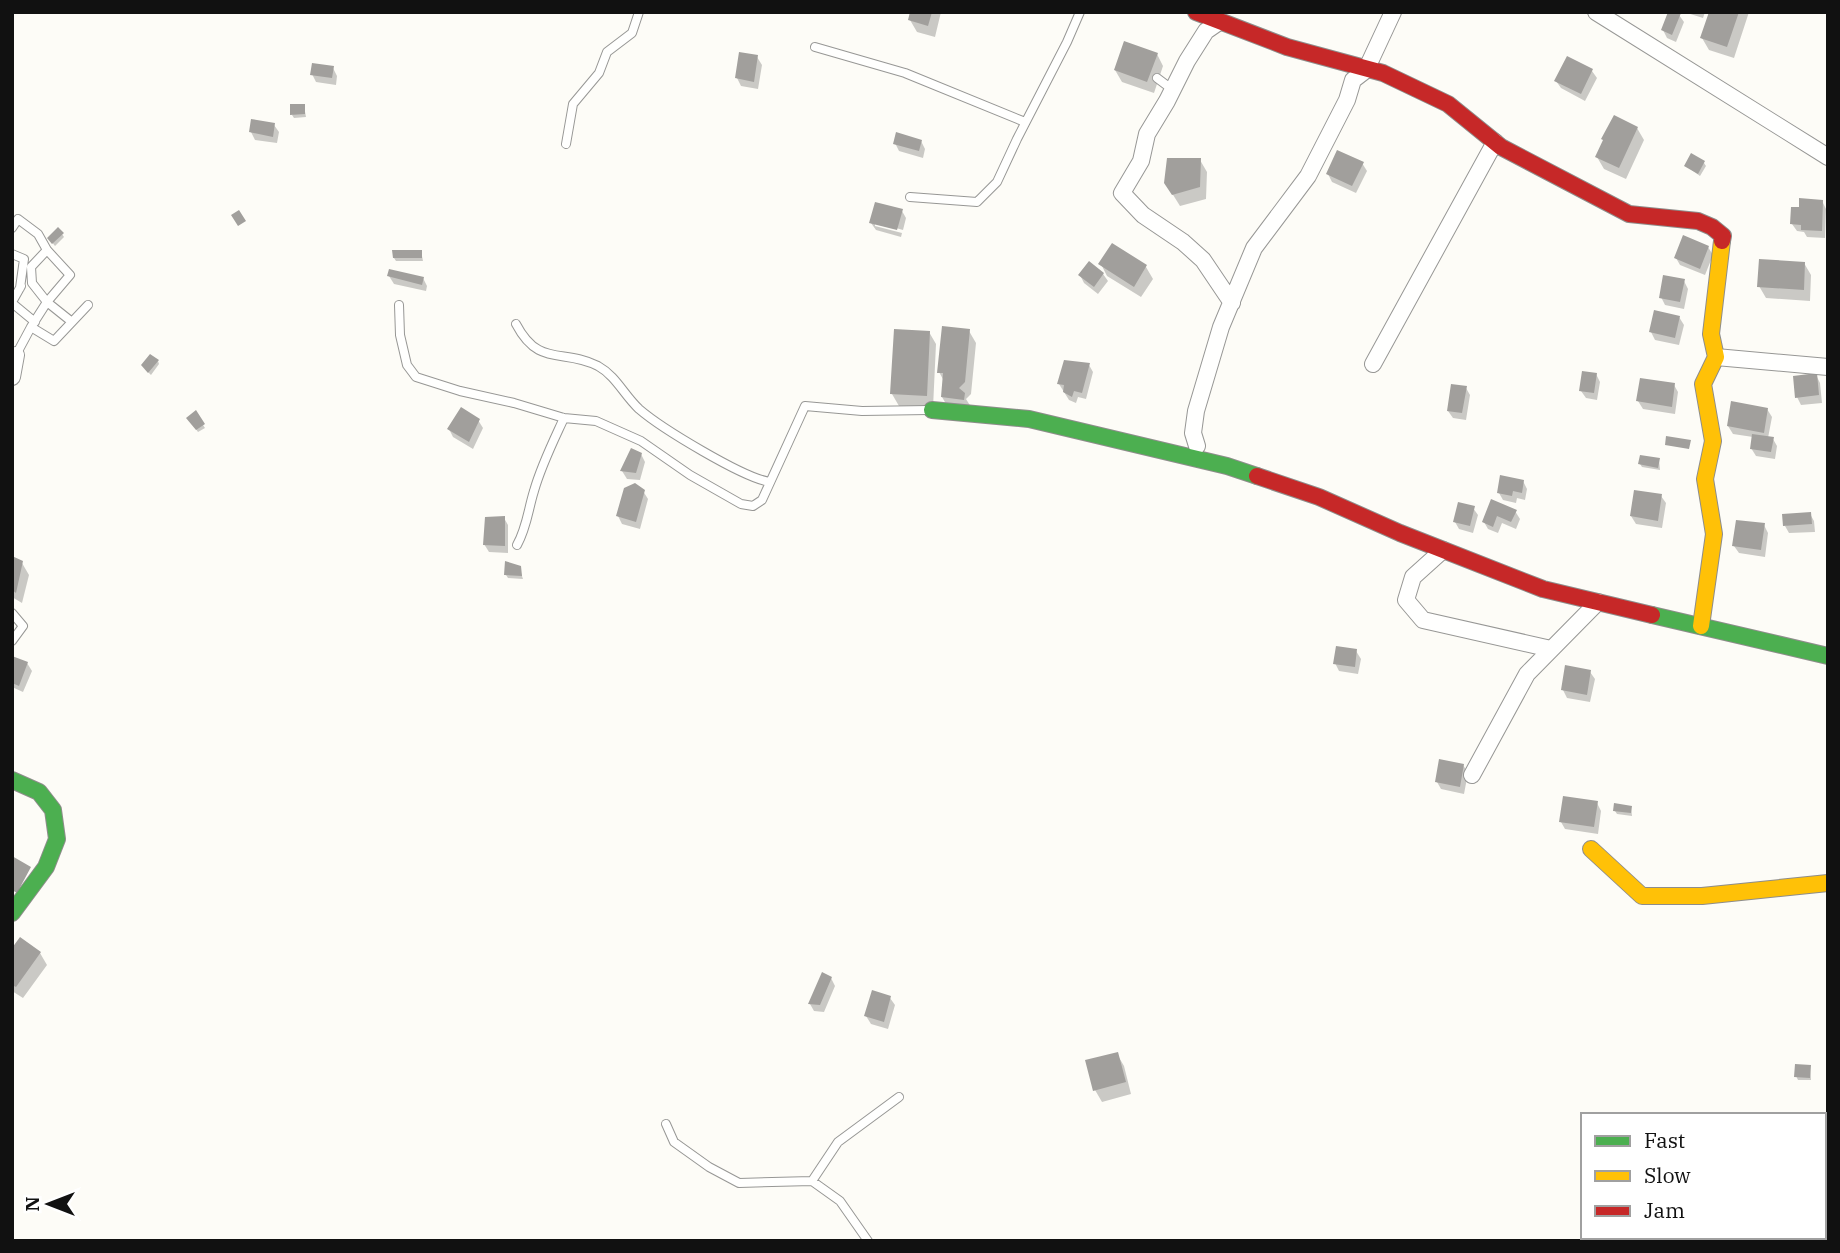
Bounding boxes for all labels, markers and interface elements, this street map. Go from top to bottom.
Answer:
legend [1581,1113,1826,1239]
text: Fast [1644,1126,1685,1154]
text: Slow [1644,1161,1691,1189]
north arrow [14,1169,84,1239]
text: N [20,1196,44,1212]
text: Jam [1644,1196,1685,1224]

